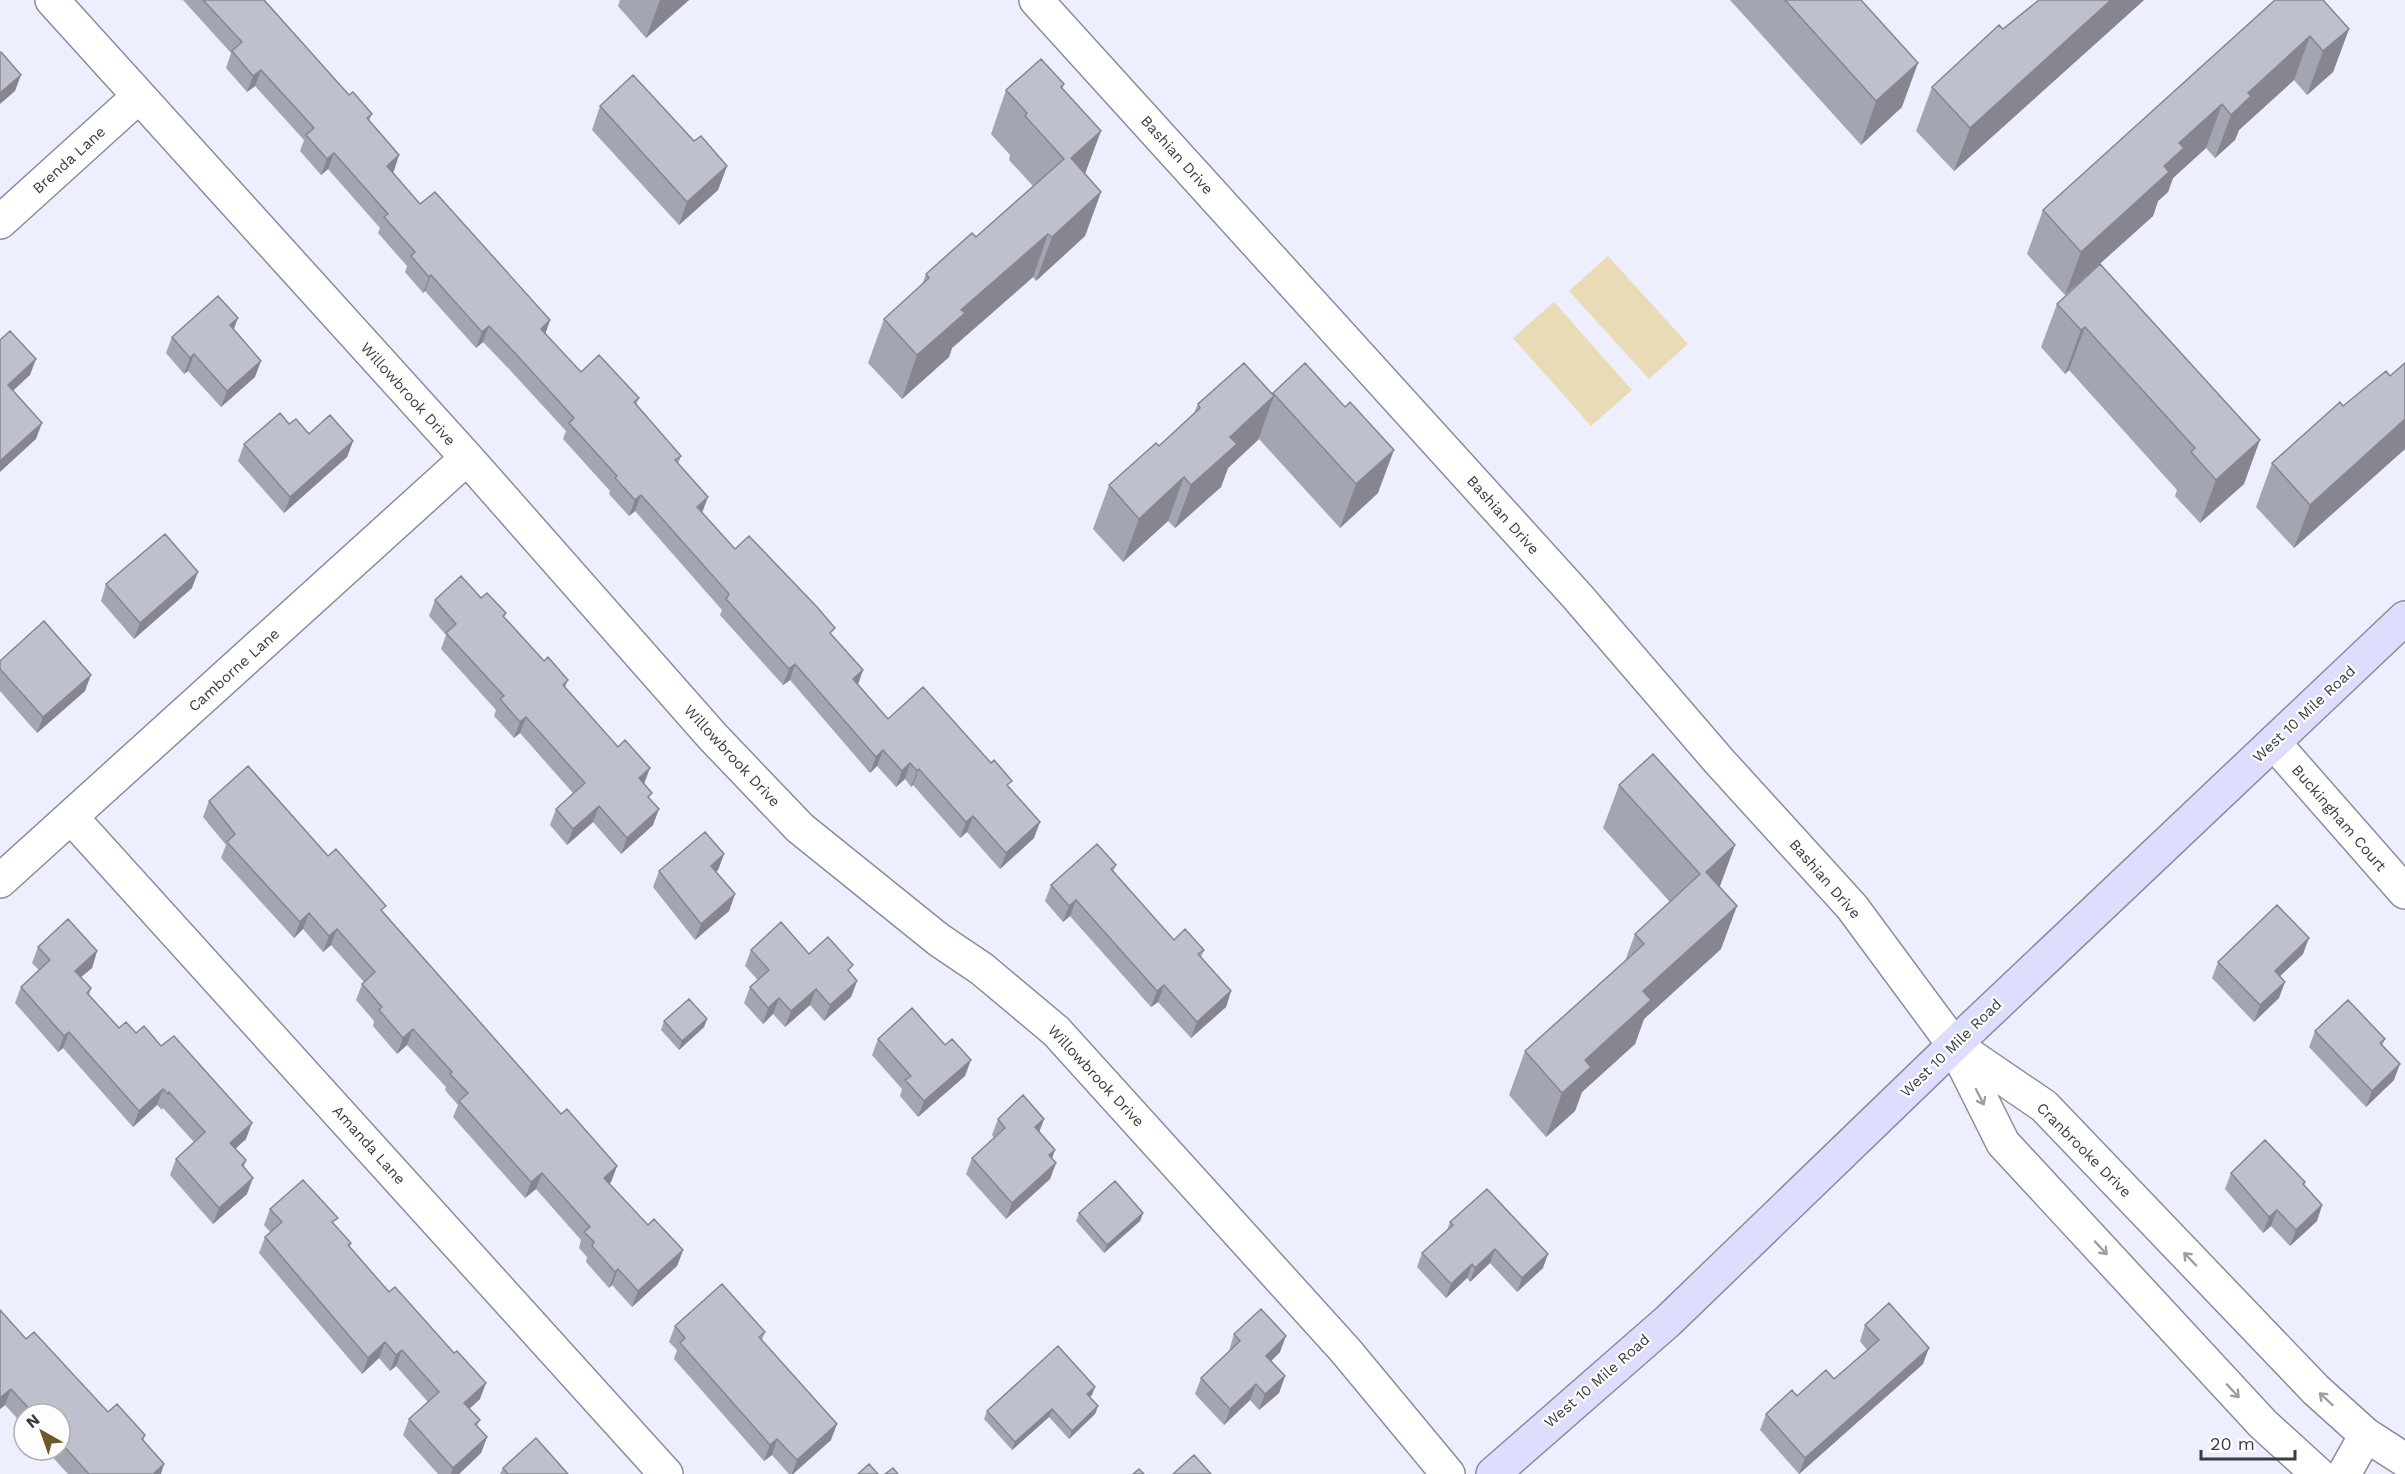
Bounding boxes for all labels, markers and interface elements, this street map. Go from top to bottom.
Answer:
street label: Bashian Drive [1137,112,1217,198]
street label: Brenda Lane [29,123,109,197]
street label: Willowbrook Drive [357,339,459,449]
street label: Bashian Drive [1463,472,1543,558]
street label: Camborne Lane [185,624,283,716]
street label: West 10 Mile Road [2249,662,2359,766]
street label: Willowbrook Drive [680,701,784,811]
street label: Buckingham Court [2288,761,2391,875]
street label: Bashian Drive [1786,835,1864,923]
street label: West 10 Mile Road [1897,995,2005,1101]
street label: Willowbrook Drive [1044,1021,1148,1131]
one-way arrow [1975,1087,1986,1105]
street label: Cranbrooke Drive [2033,1099,2135,1201]
street label: Amanda Lane [329,1102,409,1188]
one-way arrow [2094,1240,2108,1255]
one-way arrow [2183,1251,2198,1266]
street label: West 10 Mile Road [1541,1330,1653,1432]
one-way arrow [2226,1384,2240,1399]
one-way arrow [2319,1392,2334,1406]
north arrow [12,1402,72,1462]
text: N [22,1410,43,1432]
scale bar [2201,1423,2296,1461]
text: 20 m [2210,1433,2255,1454]

